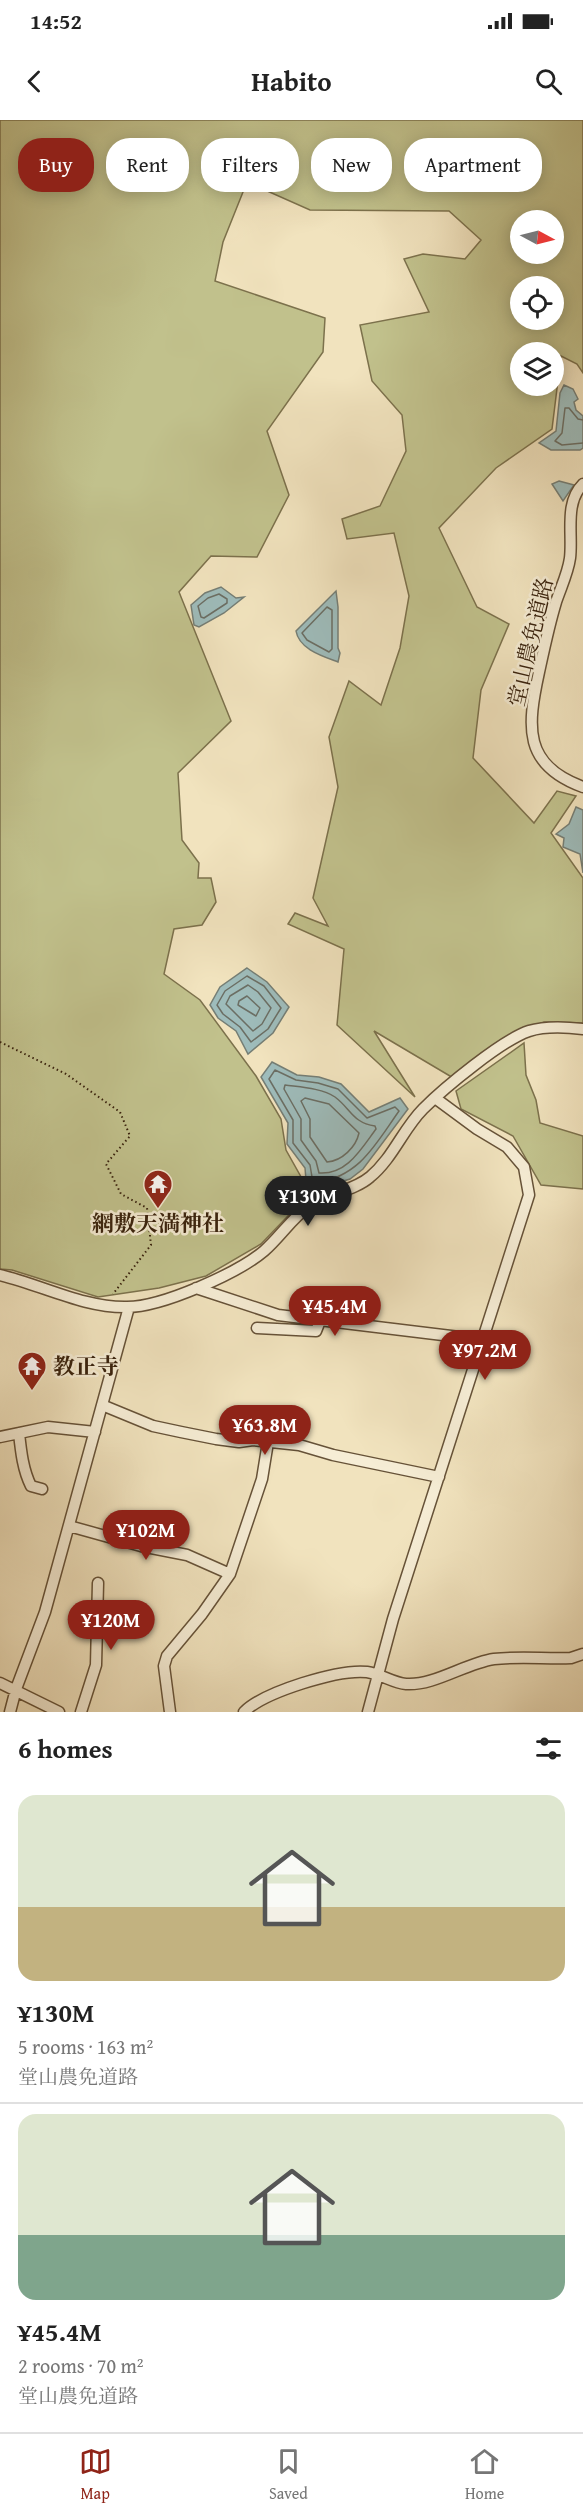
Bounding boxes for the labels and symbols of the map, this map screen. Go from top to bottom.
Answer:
north arrow [510,210,564,264]
street label: 堂山農免道路 [500,574,560,710]
temple icon: 網敷天満神社 [142,1168,174,1210]
pin: ¥130M [266,1176,350,1227]
place label: 網敷天満神社 [92,1207,224,1239]
pin: ¥45.4M [286,1286,384,1337]
pin: ¥97.2M [436,1330,534,1381]
temple icon: 教正寺 [16,1350,48,1392]
place label: 教正寺 [53,1350,119,1382]
pin: ¥63.8M [216,1405,314,1456]
pin: ¥102M [104,1510,188,1561]
pin: ¥120M [69,1600,153,1651]

